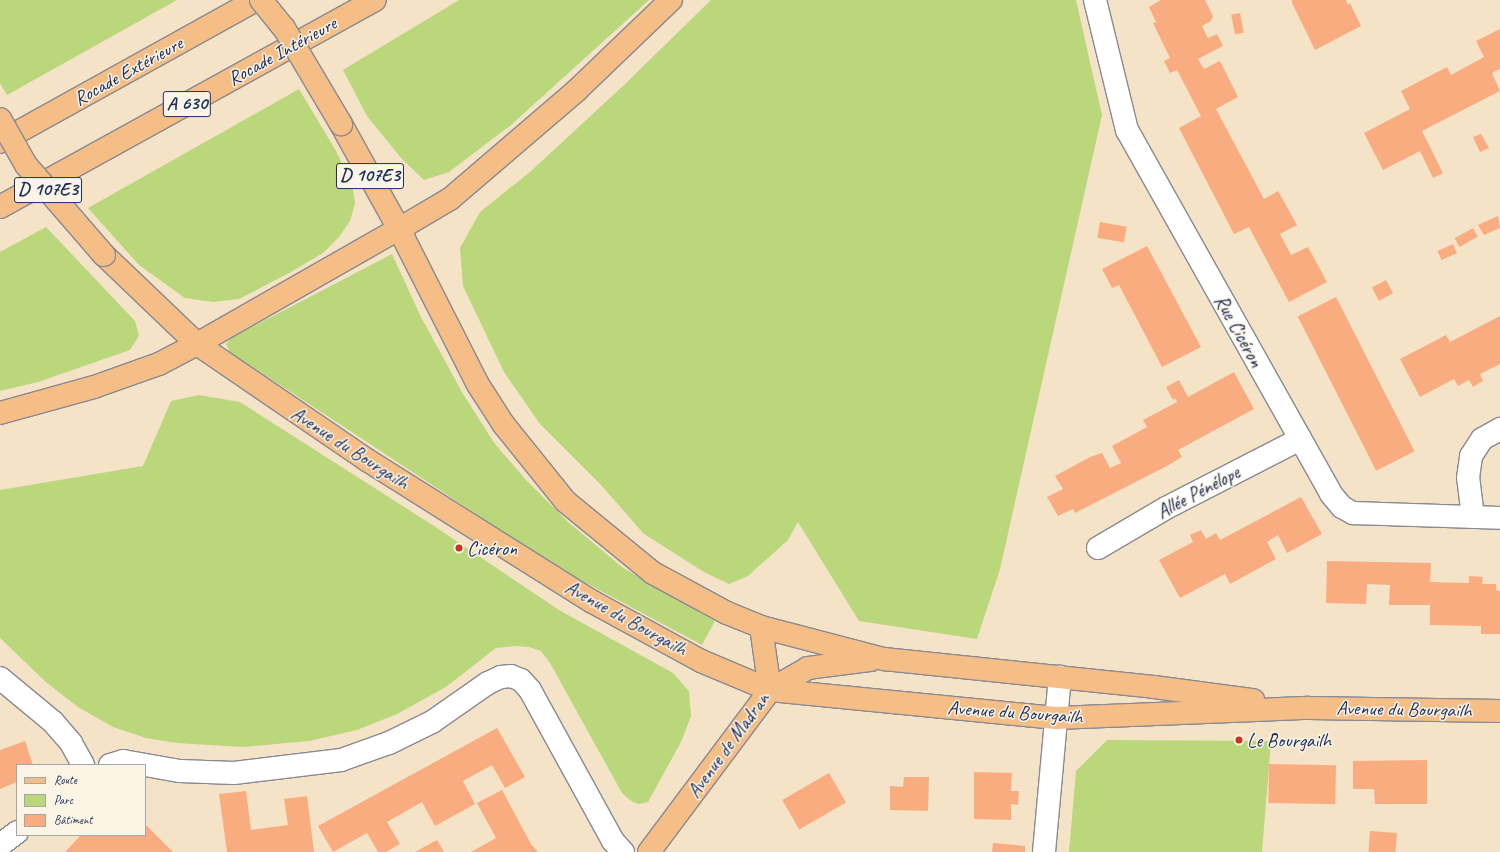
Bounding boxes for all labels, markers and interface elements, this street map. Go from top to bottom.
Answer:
street label: Rocade Intérieure [223,11,341,91]
street label: Rocade Extérieure [69,31,187,111]
road number: A 630 [162,87,212,121]
road number: D 107E3 [335,159,405,193]
road number: D 107E3 [13,173,83,207]
street label: Rue Cicéron [1209,291,1269,371]
street label: Avenue du Bourgailh [287,401,413,495]
street label: Allée Pénélope [1152,460,1244,524]
place label: Cicéron [467,536,517,560]
marker: Cicéron [454,543,464,553]
street label: Avenue du Bourgailh [561,575,691,661]
street label: Avenue de Madran [681,687,775,803]
street label: Avenue du Bourgailh [947,695,1083,729]
street label: Avenue du Bourgailh [1337,696,1471,722]
place label: Le Bourgailh [1247,728,1331,752]
marker: Le Bourgailh [1234,735,1244,745]
legend [16,764,146,836]
text: Route [54,772,77,788]
text: Parc [54,792,73,808]
text: Bâtiment [54,812,92,828]

